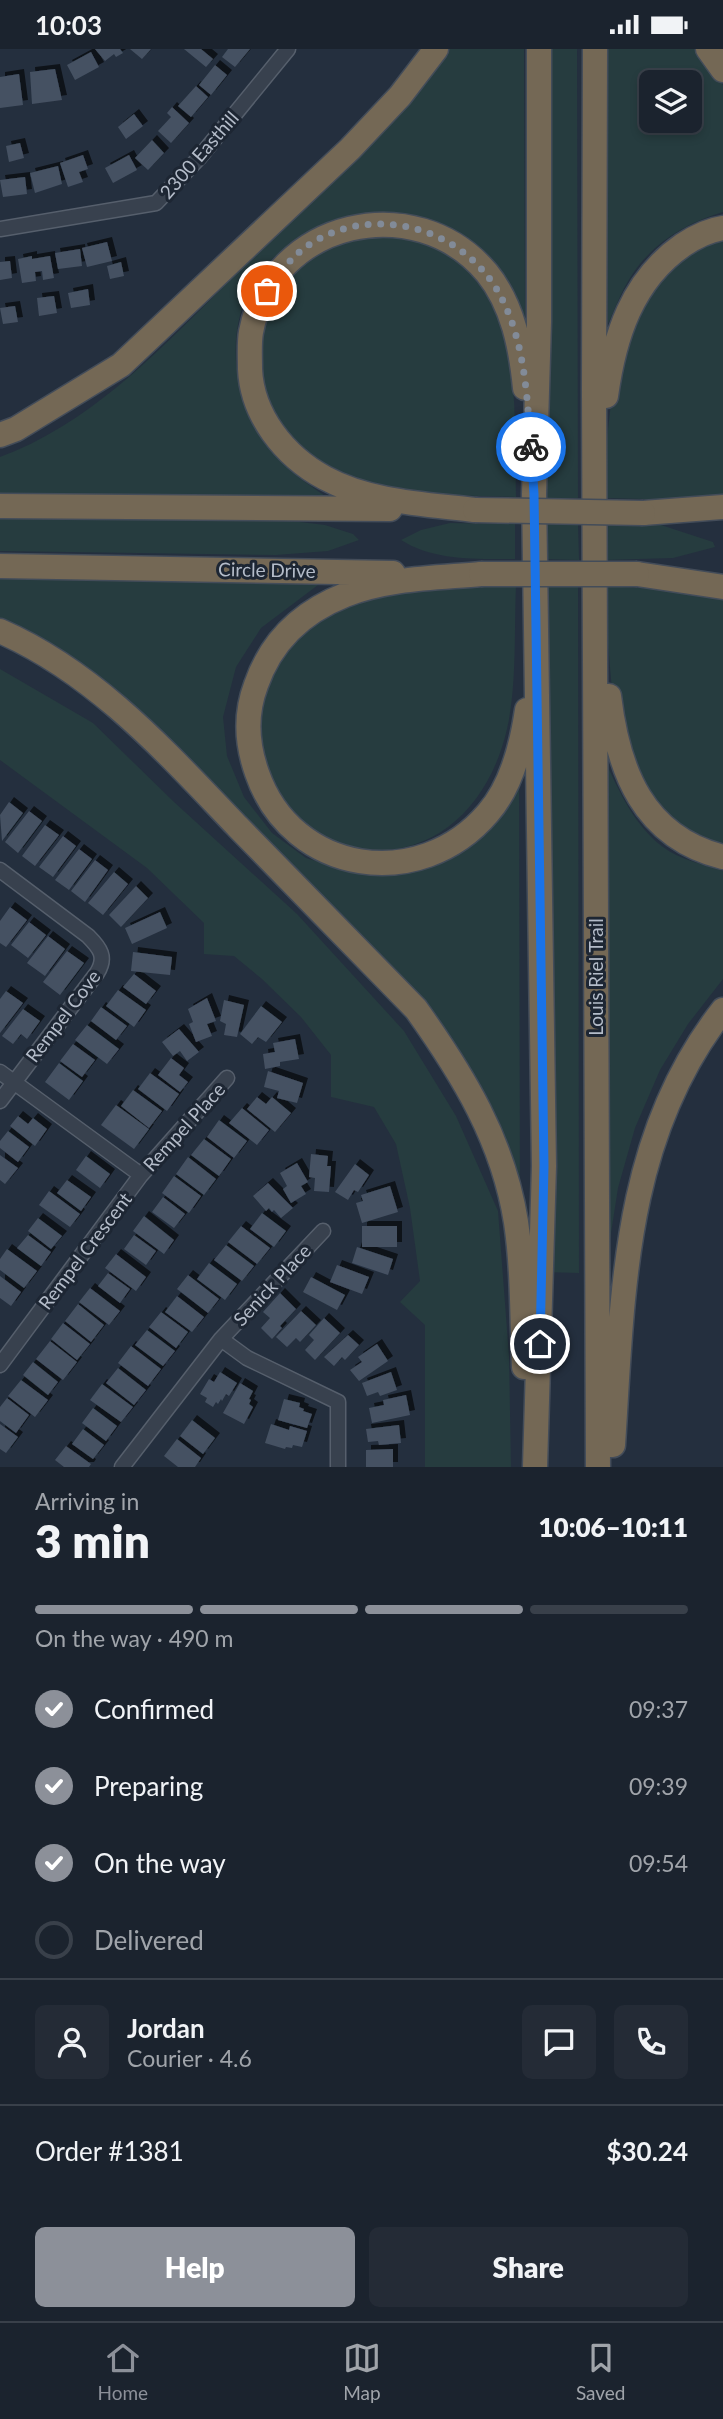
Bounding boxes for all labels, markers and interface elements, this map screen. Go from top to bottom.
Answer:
text: 10:03 [35,9,102,41]
map controls [639,70,702,133]
button: layers [639,70,702,133]
street label: 2300 Easthill [154,106,243,203]
pin [237,261,297,321]
icon: bag [248,272,286,310]
courier [496,412,566,482]
icon: bike [512,428,550,466]
street label: Circle Drive [218,557,316,582]
street label: Louis Riel Trail [584,918,607,1036]
street label: Rempel Cove [20,965,105,1066]
street label: Rempel Place [138,1078,229,1176]
street label: Rempel Crescent [33,1187,136,1314]
street label: Senick Place [228,1239,315,1330]
pin [510,1314,570,1374]
icon: home [521,1325,559,1363]
text: Arriving in [35,1487,139,1515]
text: 10:06–10:11 [538,1511,688,1543]
text: 3 min [35,1513,150,1568]
text: On the way · 490 m [35,1624,234,1652]
icon: check [35,1690,73,1728]
text: Confirmed [94,1693,214,1725]
text: 09:37 [629,1695,688,1723]
icon: check [35,1767,73,1805]
text: Preparing [94,1770,203,1802]
text: 09:39 [629,1772,688,1800]
icon: check [35,1844,73,1882]
text: On the way [94,1847,226,1879]
text: 09:54 [629,1849,688,1877]
text: Delivered [94,1924,204,1956]
button: person [35,2005,109,2079]
button: chat [522,2005,596,2079]
button: phone [614,2005,688,2079]
text: Jordan [127,2012,205,2044]
text: Courier · 4.6 [127,2044,252,2072]
text: Order #1381 [35,2135,184,2167]
text: $30.24 [606,2135,688,2167]
button: Help [35,2227,355,2307]
button: Share [369,2227,688,2307]
tab: Home [97,2339,148,2404]
tab: Map [343,2339,381,2404]
tab: Saved [576,2339,626,2404]

